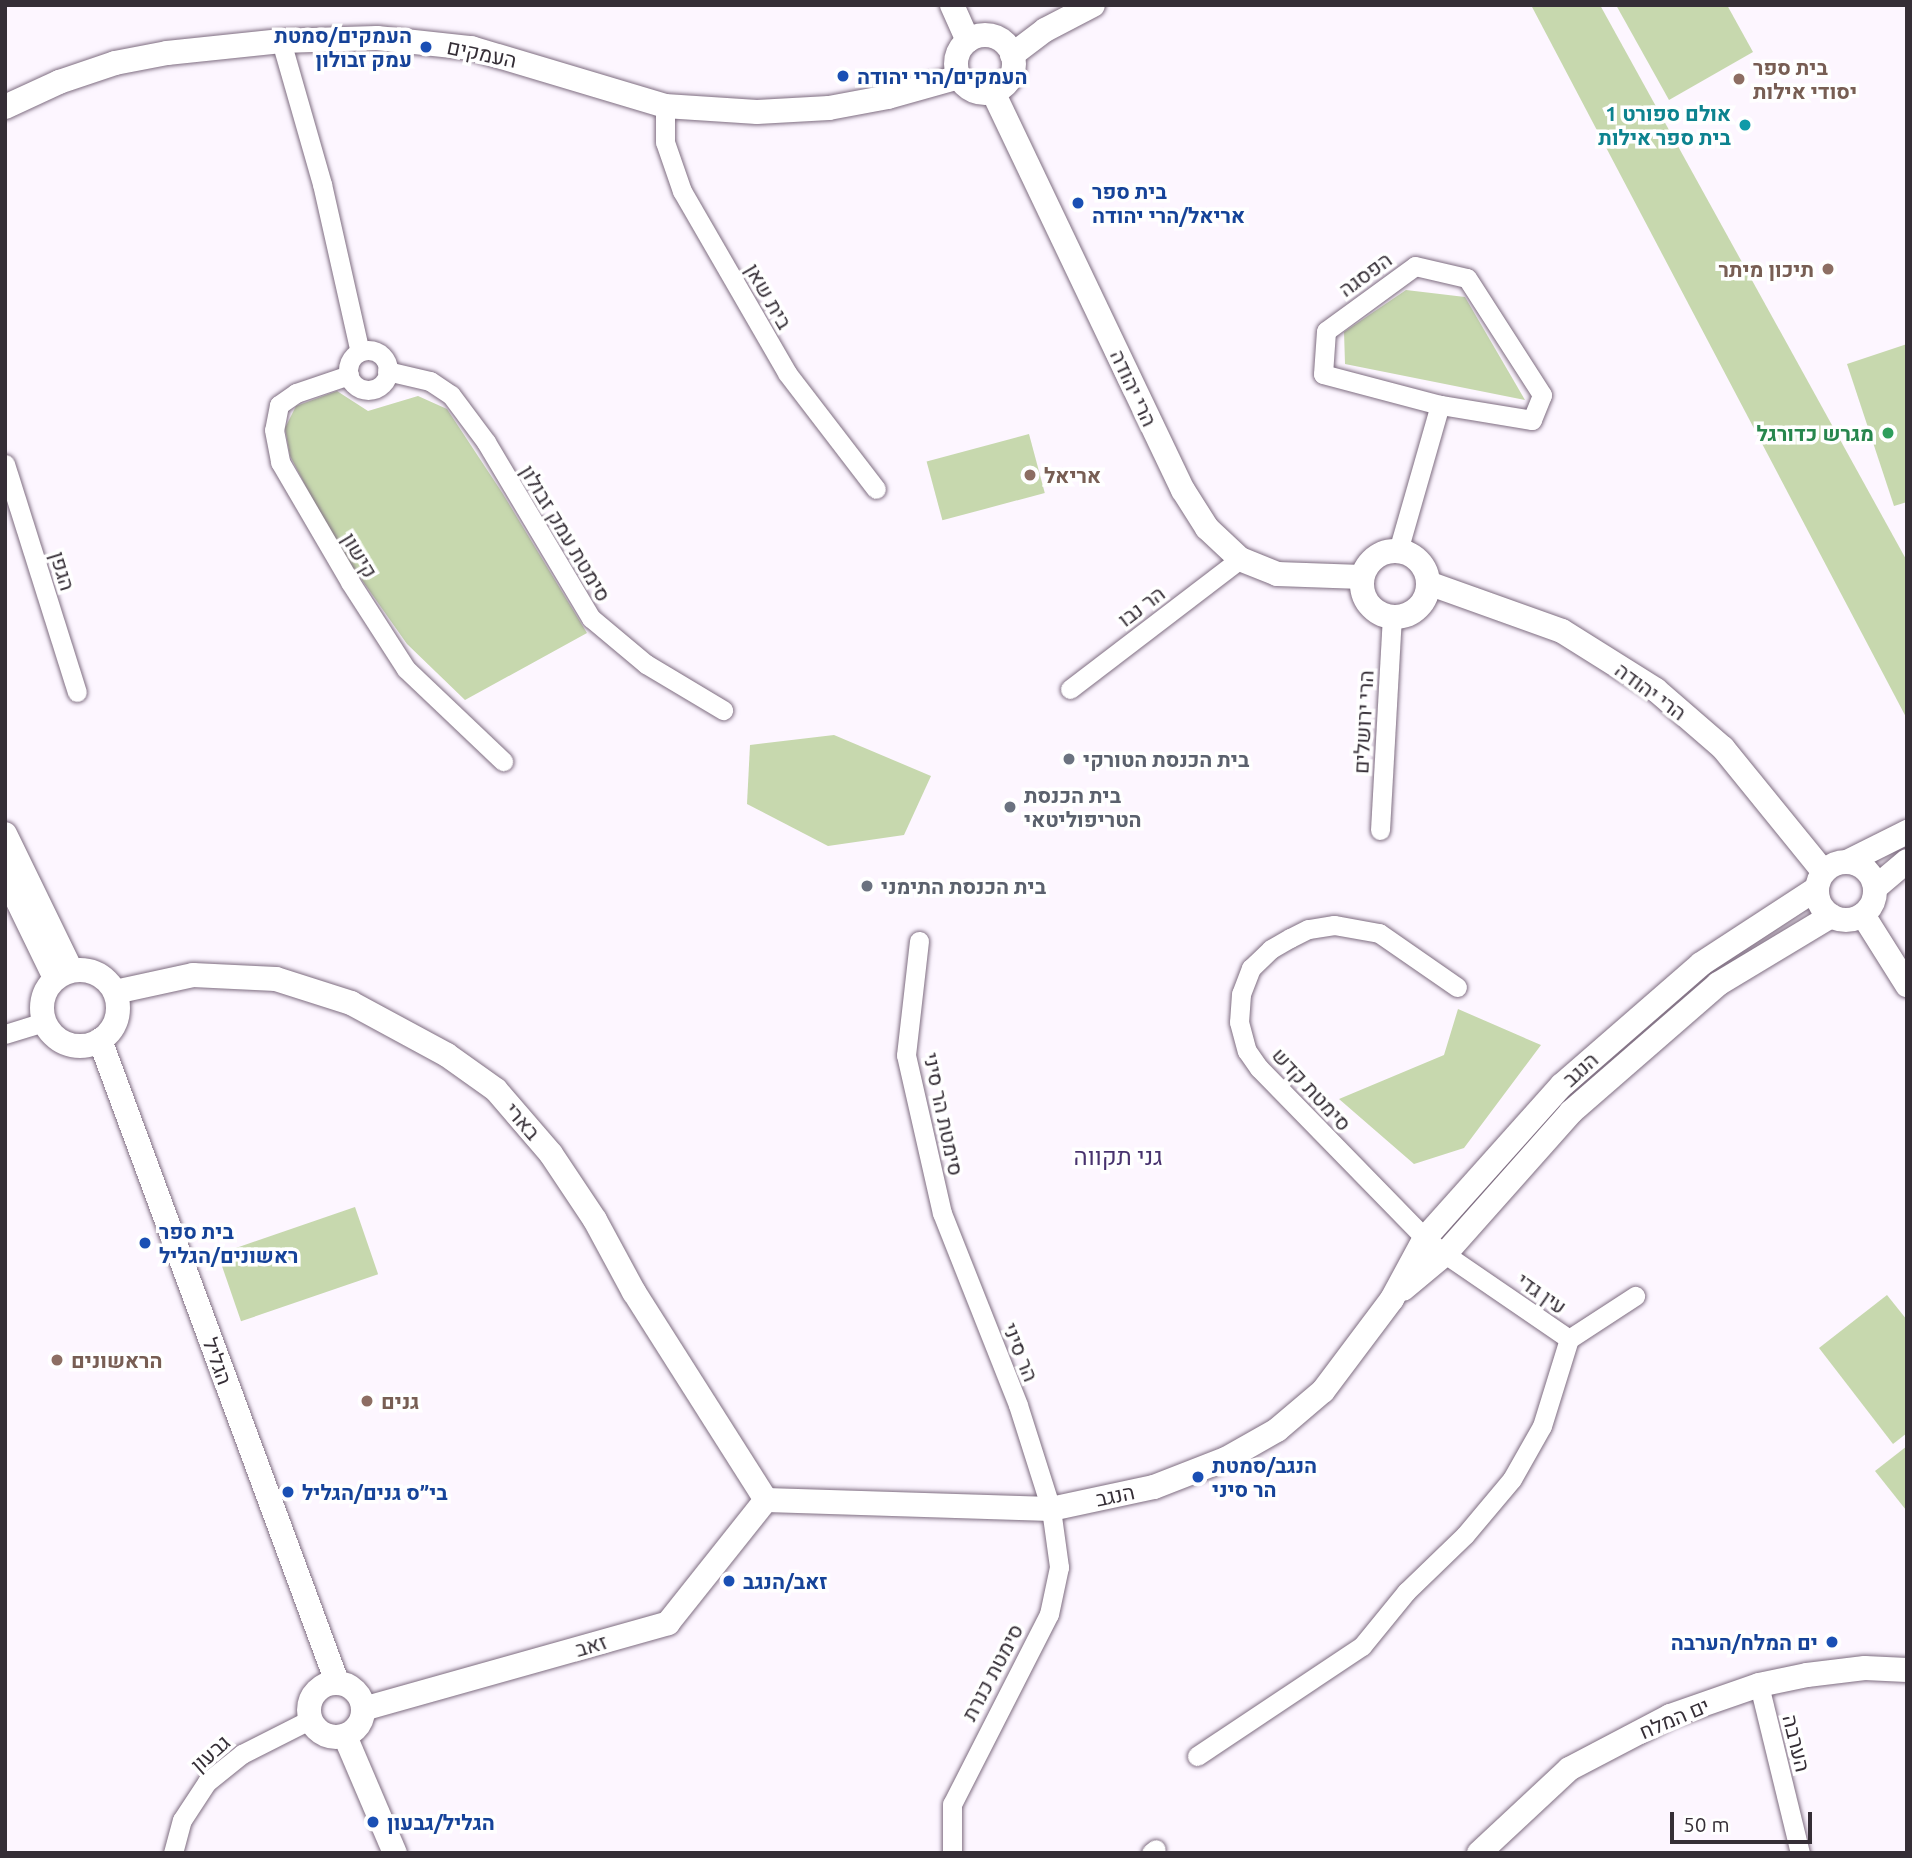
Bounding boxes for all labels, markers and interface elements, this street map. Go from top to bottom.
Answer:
place label: העמקים/סמטת עמק זבולון [274,22,412,72]
street label: העמקים [445,33,519,73]
marker: העמקים/סמטת עמק זבולון [418,39,434,55]
place label: בית ספר יסודי אילות [1753,54,1857,104]
place label: העמקים/הרי יהודה [857,63,1028,89]
marker: העמקים/הרי יהודה [835,68,851,84]
marker: בית ספר יסודי אילות [1731,71,1747,87]
place label: אולם ספורט 1 בית ספר אילות [1598,100,1731,150]
marker: אולם ספורט 1 בית ספר אילות [1737,117,1753,133]
place label: בית ספר אריאל/הרי יהודה [1092,178,1245,228]
marker: בית ספר אריאל/הרי יהודה [1070,195,1086,211]
street label: הפסגה [1334,246,1396,302]
place label: תיכון מיתר [1718,256,1814,282]
street label: בית שאן [740,259,798,333]
marker: תיכון מיתר [1820,261,1836,277]
street label: הרי יהודה [1105,346,1163,430]
place label: מגרש כדורגל [1756,420,1874,446]
marker: מגרש כדורגל [1880,425,1896,441]
street label: סימטת עמק זבולון [515,460,617,606]
place label: אריאל [1044,462,1101,488]
marker: אריאל [1022,467,1038,483]
street label: קישון [337,528,383,582]
street label: הגפן [45,548,81,594]
street label: הר נבו [1113,580,1169,632]
street label: הרי יהודה [1610,657,1692,725]
street label: הרי ירושלים [1348,670,1378,774]
place label: בית הכנסת הטורקי [1083,746,1249,772]
marker: בית הכנסת הטורקי [1061,751,1077,767]
place label: בית הכנסת הטריפוליטאי [1024,782,1142,832]
marker: בית הכנסת הטריפוליטאי [1002,799,1018,815]
place label: בית הכנסת התימני [881,873,1046,899]
marker: בית הכנסת התימני [859,878,875,894]
street label: סימטת קדש [1267,1042,1357,1136]
street label: הנגב [1557,1047,1603,1091]
street label: סימטת הר סיני [919,1050,969,1178]
street label: בארי [500,1097,546,1145]
district label: גני תקווה [1074,1143,1162,1171]
place label: בית ספר ראשונים/הגליל [159,1218,298,1268]
marker: בית ספר ראשונים/הגליל [137,1235,153,1251]
street label: עין גדי [1512,1267,1572,1319]
street label: הר סיני [998,1319,1044,1385]
street label: הגליל [198,1334,238,1388]
place label: הראשונים [71,1347,163,1373]
marker: הראשונים [49,1352,65,1368]
place label: גנים [381,1388,419,1414]
marker: גנים [359,1393,375,1409]
place label: הנגב/סמטת הר סיני [1212,1452,1317,1502]
marker: הנגב/סמטת הר סיני [1190,1469,1206,1485]
place label: בי״ס גנים/הגליל [302,1479,448,1505]
street label: הנגב [1093,1479,1137,1511]
marker: בי״ס גנים/הגליל [280,1484,296,1500]
place label: זאב/הנגב [743,1568,827,1594]
marker: זאב/הנגב [721,1573,737,1589]
street label: סימטת כנרת [956,1619,1028,1725]
street label: זאב [572,1628,610,1662]
place label: ים המלח/הערבה [1671,1629,1818,1655]
marker: ים המלח/הערבה [1824,1634,1840,1650]
street label: ים המלח [1635,1692,1713,1744]
street label: הערבה [1778,1712,1816,1774]
street label: גבעון [185,1729,235,1777]
scale bar [1674,1798,1816,1842]
place label: הגליל/גבעון [387,1809,495,1835]
text: 50 m [1683,1812,1730,1836]
marker: הגליל/גבעון [365,1814,381,1830]

